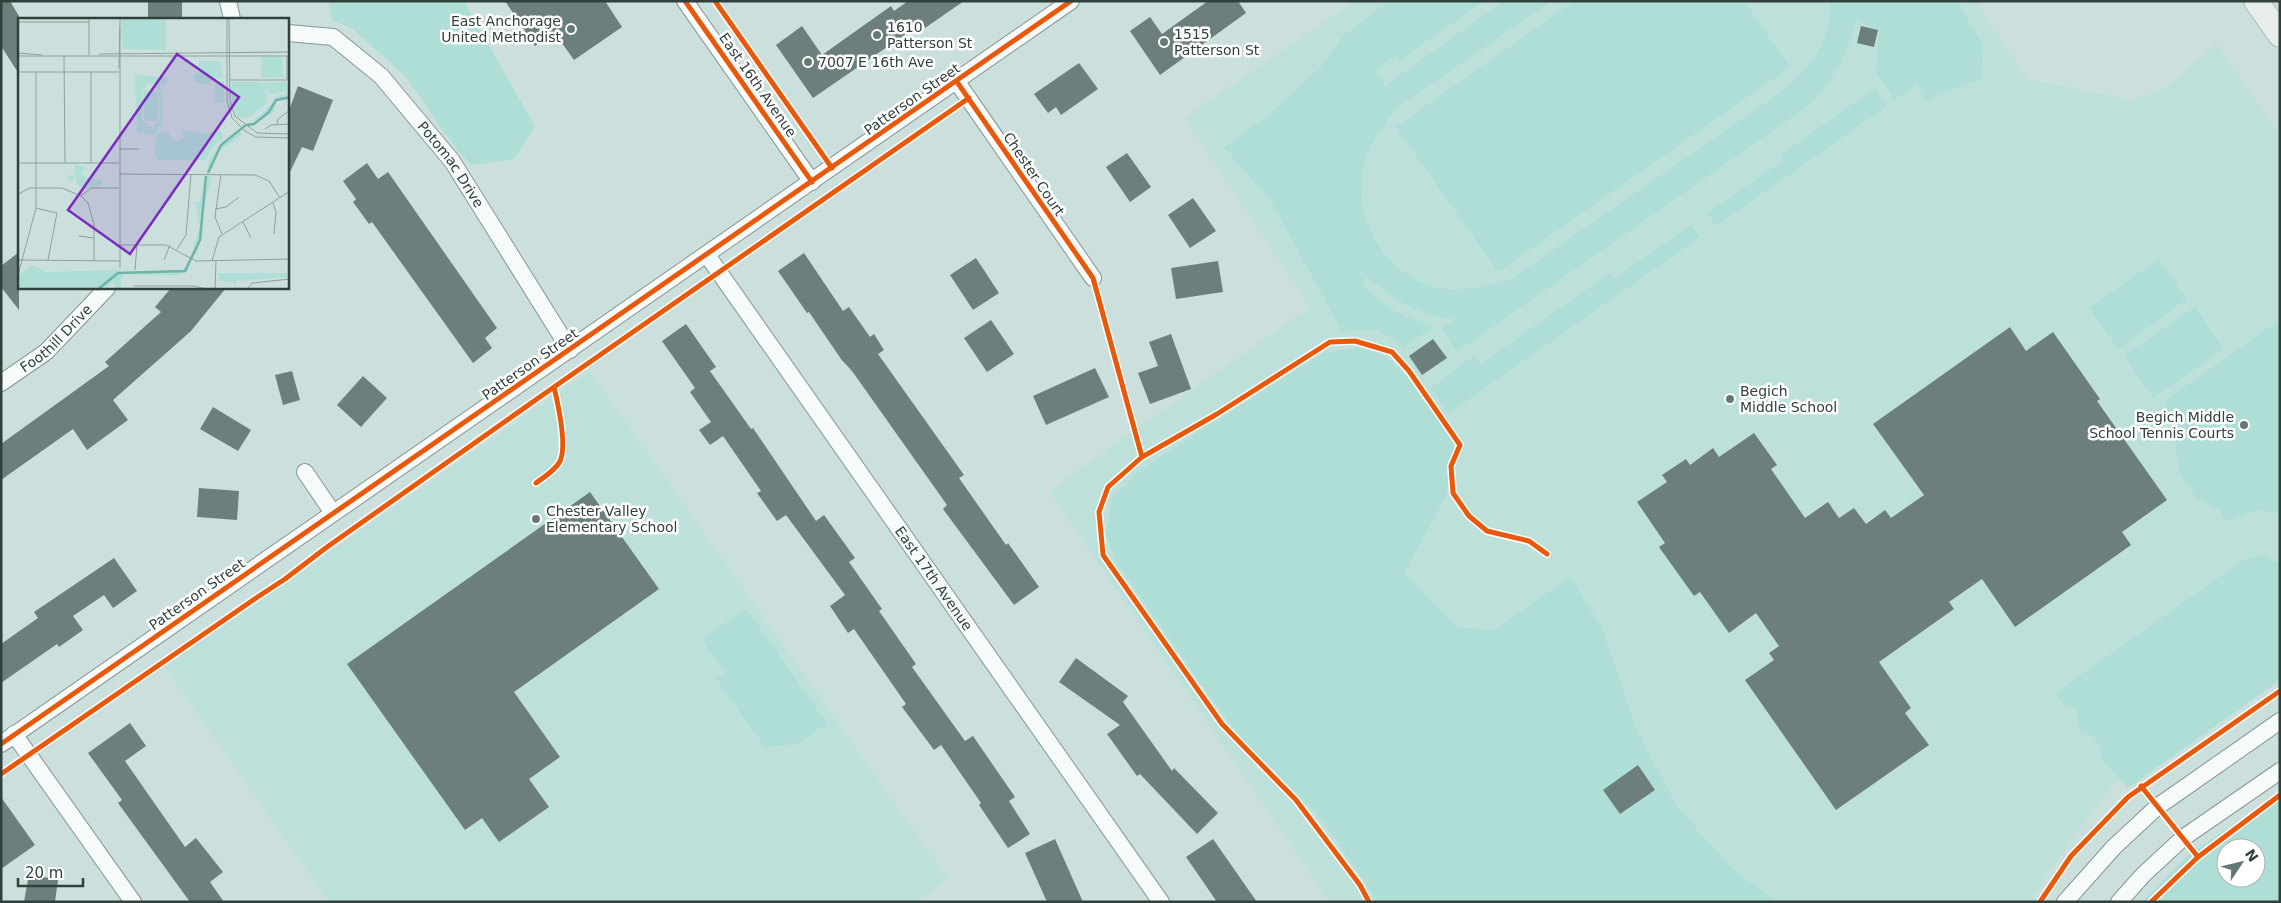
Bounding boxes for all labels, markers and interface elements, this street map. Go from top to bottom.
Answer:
place label: East Anchorage United Methodist [441,13,561,45]
inset map [18,18,289,289]
place label: 1610 Patterson St [887,19,973,51]
marker: East Anchorage United Methodist [565,23,577,35]
place label: 1515 Patterson St [1174,26,1260,58]
marker: 1610 Patterson St [871,29,883,41]
street label: East 16th Avenue [716,30,800,140]
marker: 1515 Patterson St [1158,36,1170,48]
place label: 7007 E 16th Ave [818,54,934,70]
marker: 7007 E 16th Ave [802,56,814,68]
street label: Patterson Street [861,60,963,138]
street label: Potomac Drive [414,118,487,211]
street label: Chester Court [1000,129,1068,219]
street label: Foothill Drive [17,301,95,376]
street label: Patterson Street [479,325,581,403]
place label: Begich Middle School [1740,383,1837,415]
marker: Begich Middle School [1724,393,1736,405]
place label: Begich Middle School Tennis Courts [2089,409,2234,441]
marker: Begich Middle School Tennis Courts [2238,419,2250,431]
place label: Chester Valley Elementary School [546,503,678,535]
marker: Chester Valley Elementary School [530,513,542,525]
street label: East 17th Avenue [892,523,976,633]
street label: Patterson Street [146,555,248,633]
north arrow [2216,838,2266,888]
text: N [2242,846,2262,865]
scale bar [18,856,82,888]
text: 20 m [25,864,63,882]

